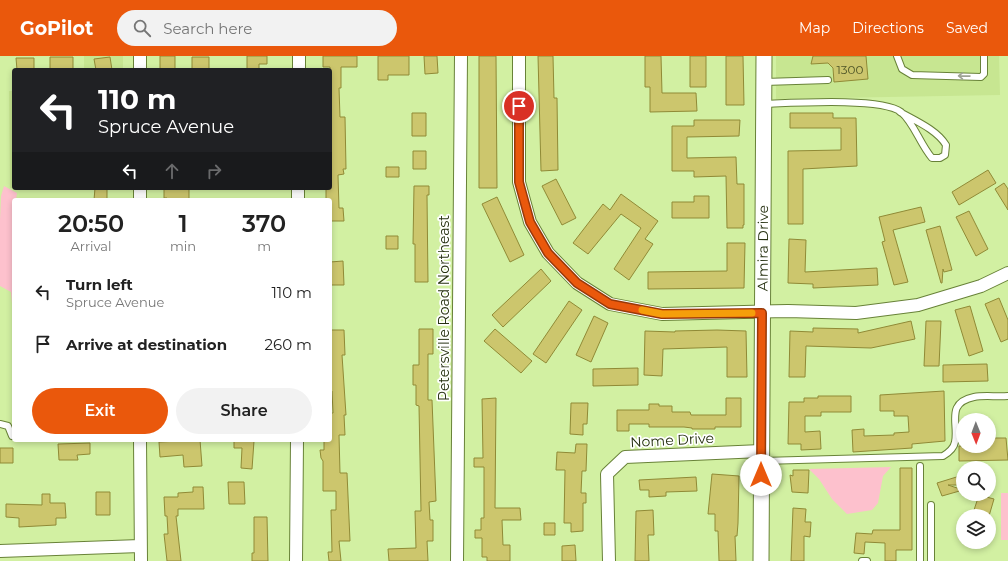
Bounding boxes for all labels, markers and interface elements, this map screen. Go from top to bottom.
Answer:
search box [117,10,397,46]
text: GoPilot [20,17,93,40]
icon: search [131,17,153,39]
text: Search here [163,19,252,38]
text: Map [799,19,830,37]
text: Directions [852,19,924,37]
text: Saved [946,19,988,37]
house number: 1300 [837,62,864,77]
one-way arrow [958,72,971,80]
text: 110 m [98,82,176,116]
icon: left [32,84,84,136]
pin [502,89,536,123]
icon: arrive [508,95,530,117]
text: Spruce Avenue [98,116,234,138]
icon: left [119,160,141,182]
icon: ahead [161,160,183,182]
icon: right [203,160,225,182]
street label: Almira Drive [754,205,772,291]
text: 20:50 [58,209,124,238]
text: 1 [178,209,188,238]
text: 370 [242,209,286,238]
street label: Petersville Road Northeast [435,215,453,401]
text: Arrival [71,238,112,254]
text: min [170,238,196,254]
text: m [257,238,271,254]
text: Turn left [66,275,133,294]
icon: left [32,281,54,303]
text: 110 m [271,283,312,302]
text: Spruce Avenue [66,294,164,310]
icon: arrive [32,333,54,355]
text: Arrive at destination [66,335,227,354]
text: 260 m [265,335,312,354]
button: Exit [32,388,168,434]
button: Share [176,388,312,434]
north arrow [956,413,996,453]
map controls [956,413,996,549]
street label: Nome Drive [630,429,714,451]
position arrow [740,454,782,496]
button: search [956,461,996,501]
button: layers [956,509,996,549]

